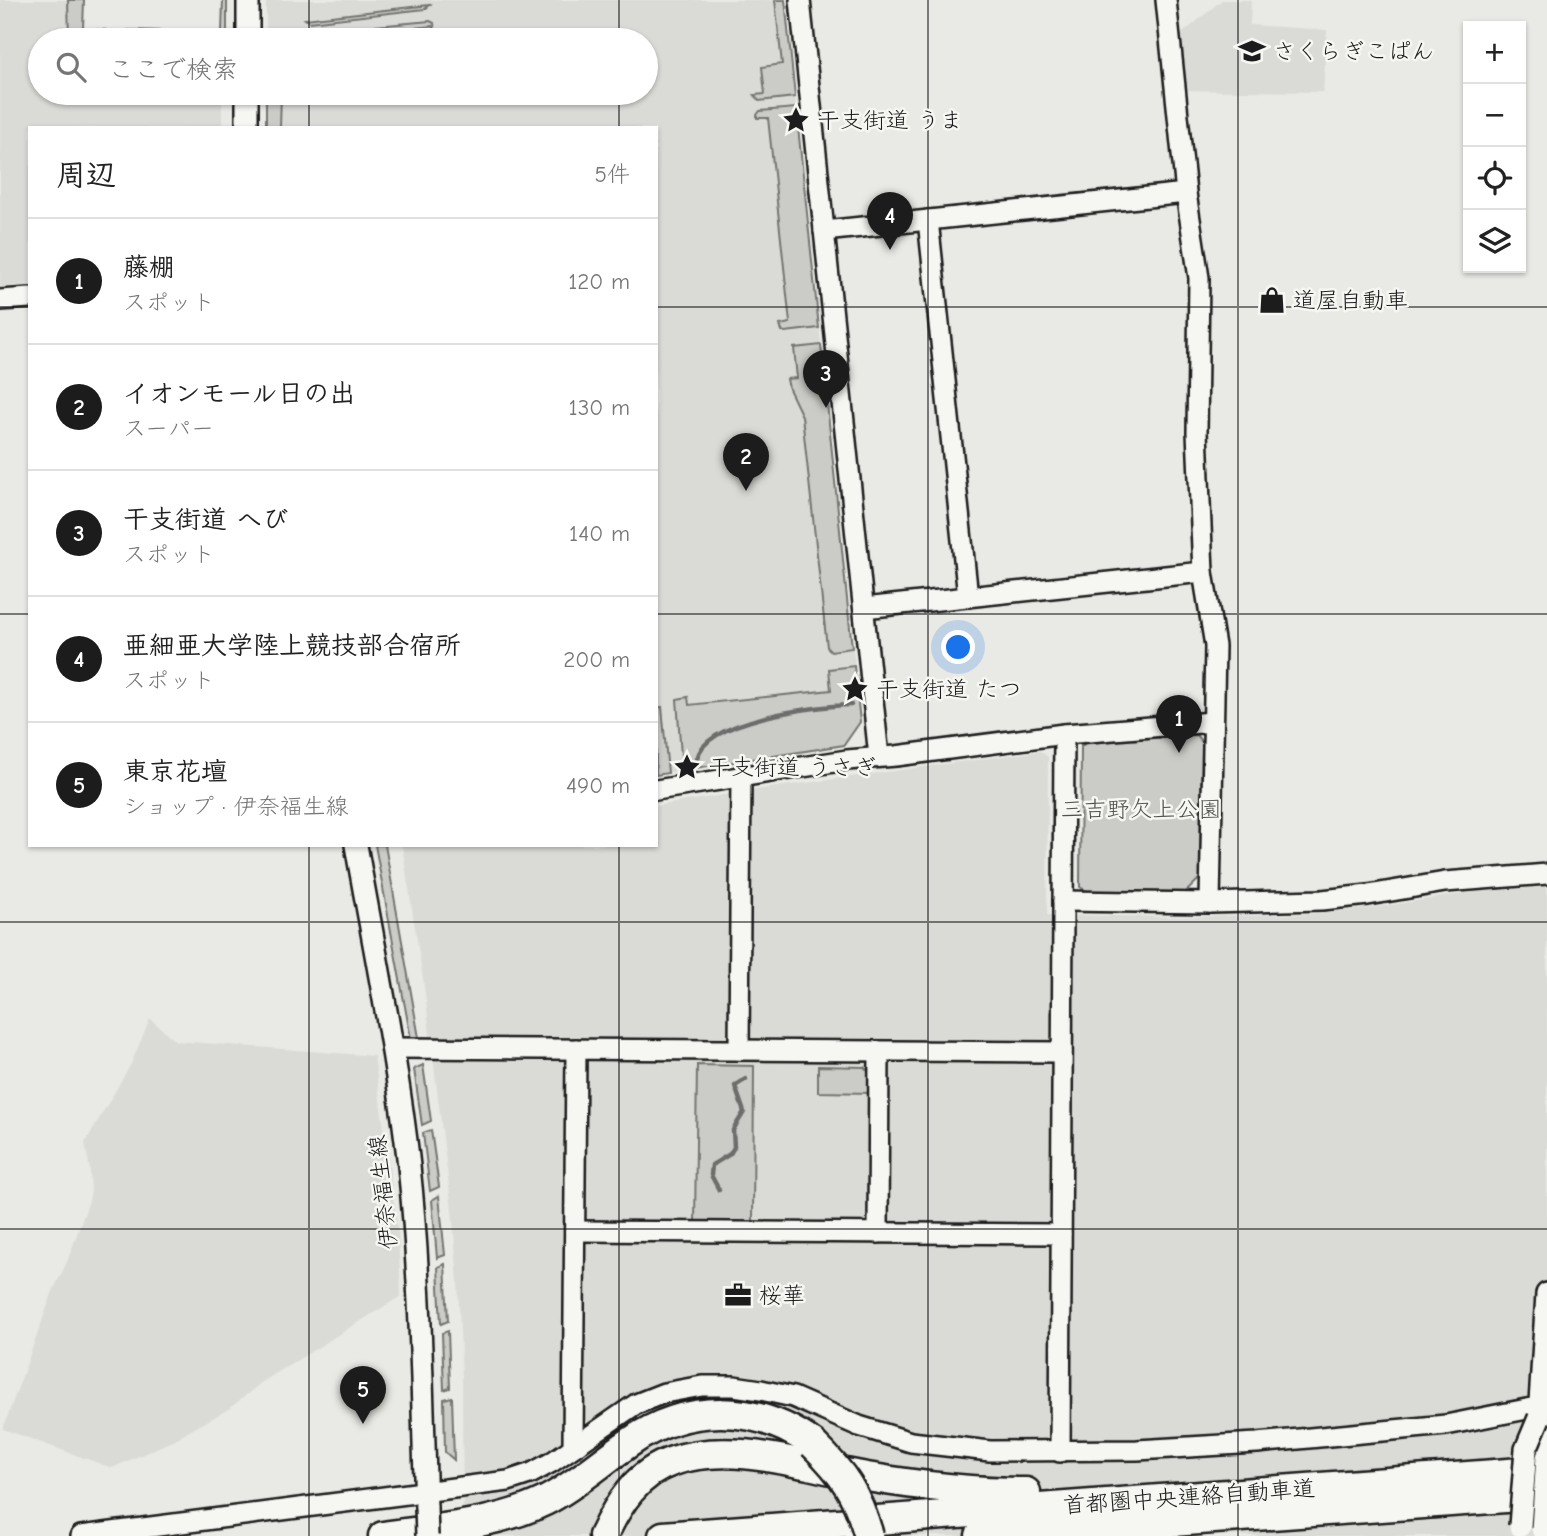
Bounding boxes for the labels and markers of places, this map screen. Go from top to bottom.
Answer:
school or university icon: さくらぎこぱん [1237,36,1267,66]
place label: さくらぎこぱん [1273,38,1434,65]
place icon: 干支街道 うま [781,105,811,135]
place label: 干支街道 うま [817,107,963,134]
pin: 4 [867,192,913,250]
shop icon: 道屋自動車 [1257,285,1287,315]
place label: 道屋自動車 [1293,287,1408,314]
pin: 3 [803,350,849,408]
pin: 2 [723,433,769,491]
place icon: 干支街道 たつ [840,674,870,704]
place label: 干支街道 たつ [876,676,1022,703]
pin: 1 [1156,695,1202,753]
place icon: 干支街道 うさぎ [672,752,702,782]
place label: 干支街道 うさぎ [708,754,877,781]
office icon: 桜華 [723,1280,753,1310]
place label: 桜華 [759,1282,805,1309]
pin: 5 [340,1366,386,1424]

